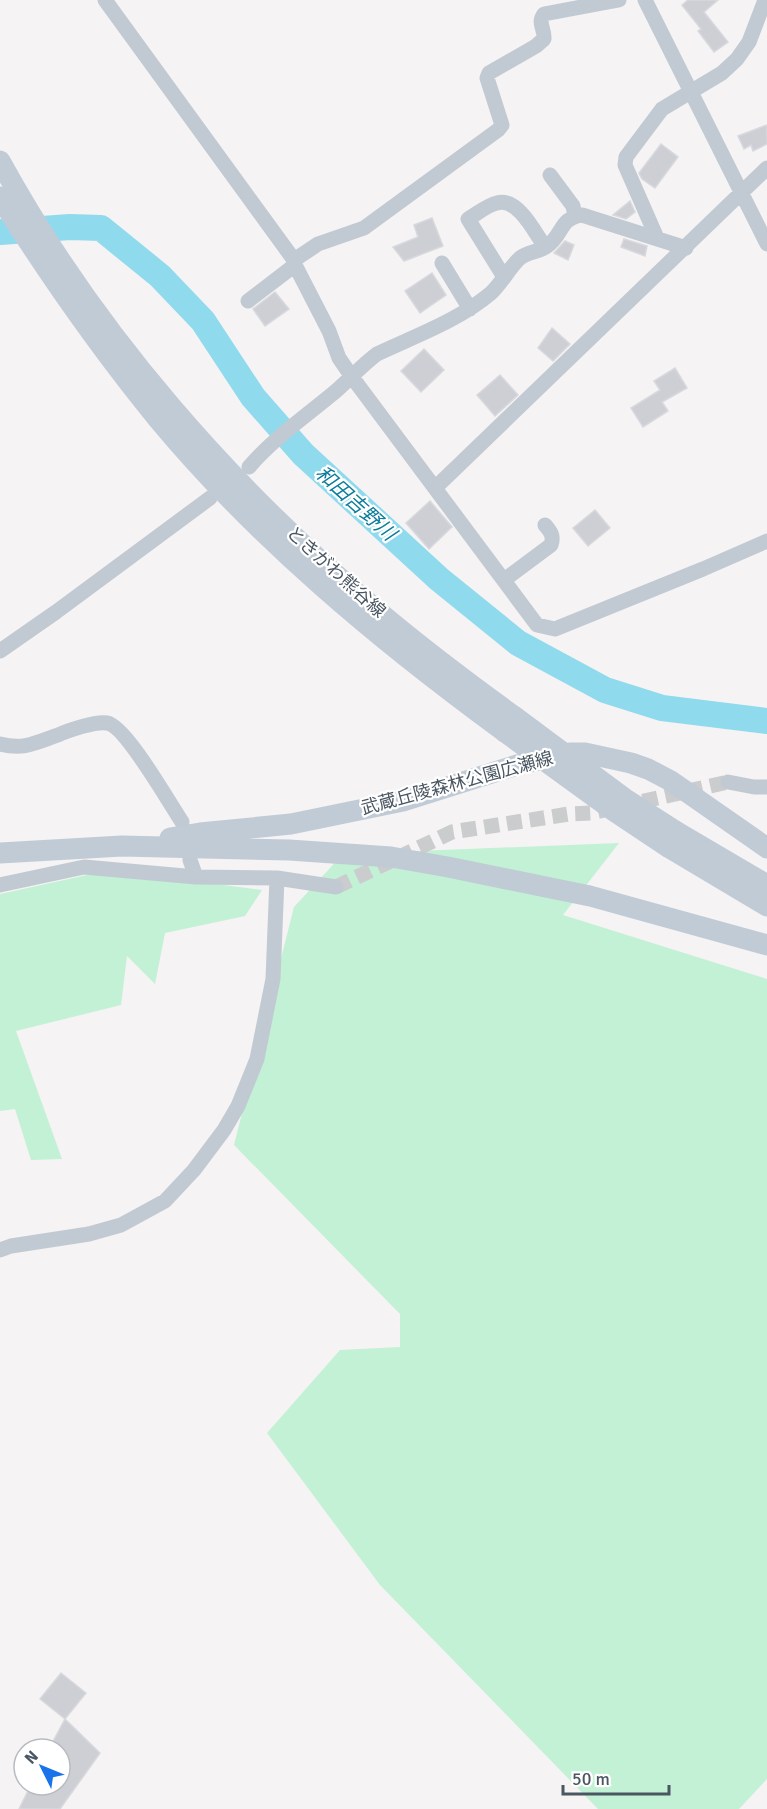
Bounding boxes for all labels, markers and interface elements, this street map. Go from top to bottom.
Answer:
water label: 和田吉野川 [310,461,403,547]
street label: ときがわ熊谷線 [282,522,390,622]
street label: 武蔵丘陵森林公園広瀬線 [359,747,555,819]
north arrow [12,1737,72,1797]
text: N [21,1747,43,1768]
scale bar [563,1758,670,1796]
text: 50 m [572,1768,610,1790]

